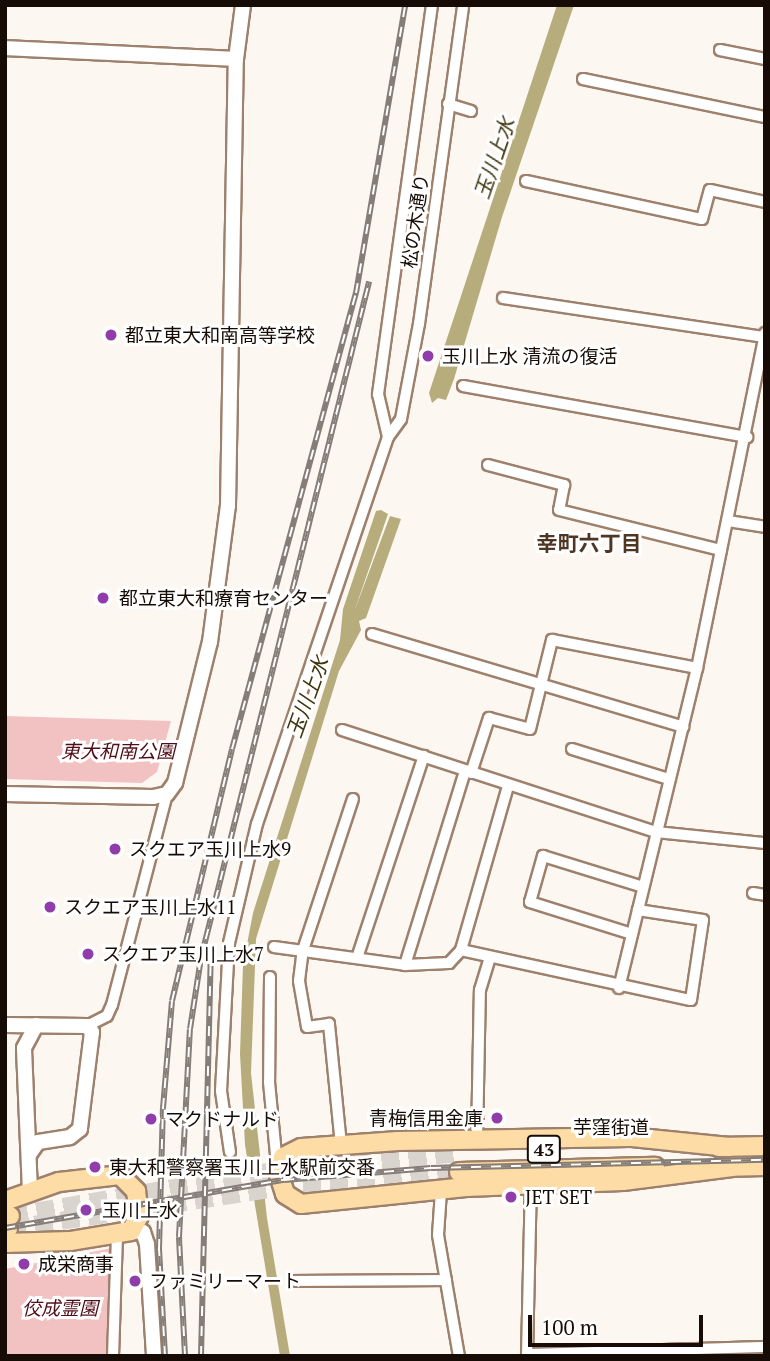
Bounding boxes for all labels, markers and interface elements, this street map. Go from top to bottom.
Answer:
water label: 玉川上水 [468,114,520,202]
street label: 松の木通り [397,172,433,270]
place label: 都立東大和南高等学校 [125,324,315,346]
marker: 都立東大和南高等学校 [103,327,119,343]
place label: 玉川上水 清流の復活 [442,345,618,367]
marker: 玉川上水 清流の復活 [420,348,436,364]
district label: 幸町六丁目 [537,530,641,556]
place label: 都立東大和療育センター [119,587,328,609]
marker: 都立東大和療育センター [93,588,113,608]
water label: 玉川上水 [281,653,333,741]
park label: 東大和南公園 [61,740,175,762]
place label: スクエア玉川上水9 [129,838,291,860]
marker: スクエア玉川上水9 [107,841,123,857]
place label: スクエア玉川上水11 [64,896,236,918]
marker: スクエア玉川上水11 [42,899,58,915]
place label: スクエア玉川上水7 [102,943,264,965]
marker: スクエア玉川上水7 [80,946,96,962]
place label: 青梅信用金庫 [369,1107,483,1129]
place label: マクドナルド [165,1108,279,1130]
marker: 青梅信用金庫 [489,1110,505,1126]
marker: マクドナルド [143,1111,159,1127]
street label: 芋窪街道 [573,1116,649,1138]
road number: 43 [526,1134,562,1164]
place label: 東大和警察署玉川上水駅前交番 [109,1156,375,1178]
marker: 東大和警察署玉川上水駅前交番 [87,1159,103,1175]
place label: JET SET [525,1186,592,1208]
marker: JET SET [503,1189,519,1205]
place label: 玉川上水 [102,1199,178,1221]
marker: 玉川上水 [76,1200,96,1220]
place label: 成栄商事 [38,1253,114,1275]
marker: 成栄商事 [16,1256,32,1272]
place label: ファミリーマート [149,1270,301,1292]
marker: ファミリーマート [127,1273,143,1289]
park label: 佼成霊園 [22,1297,98,1319]
scale bar [532,1302,707,1346]
text: 100 m [541,1313,598,1341]

